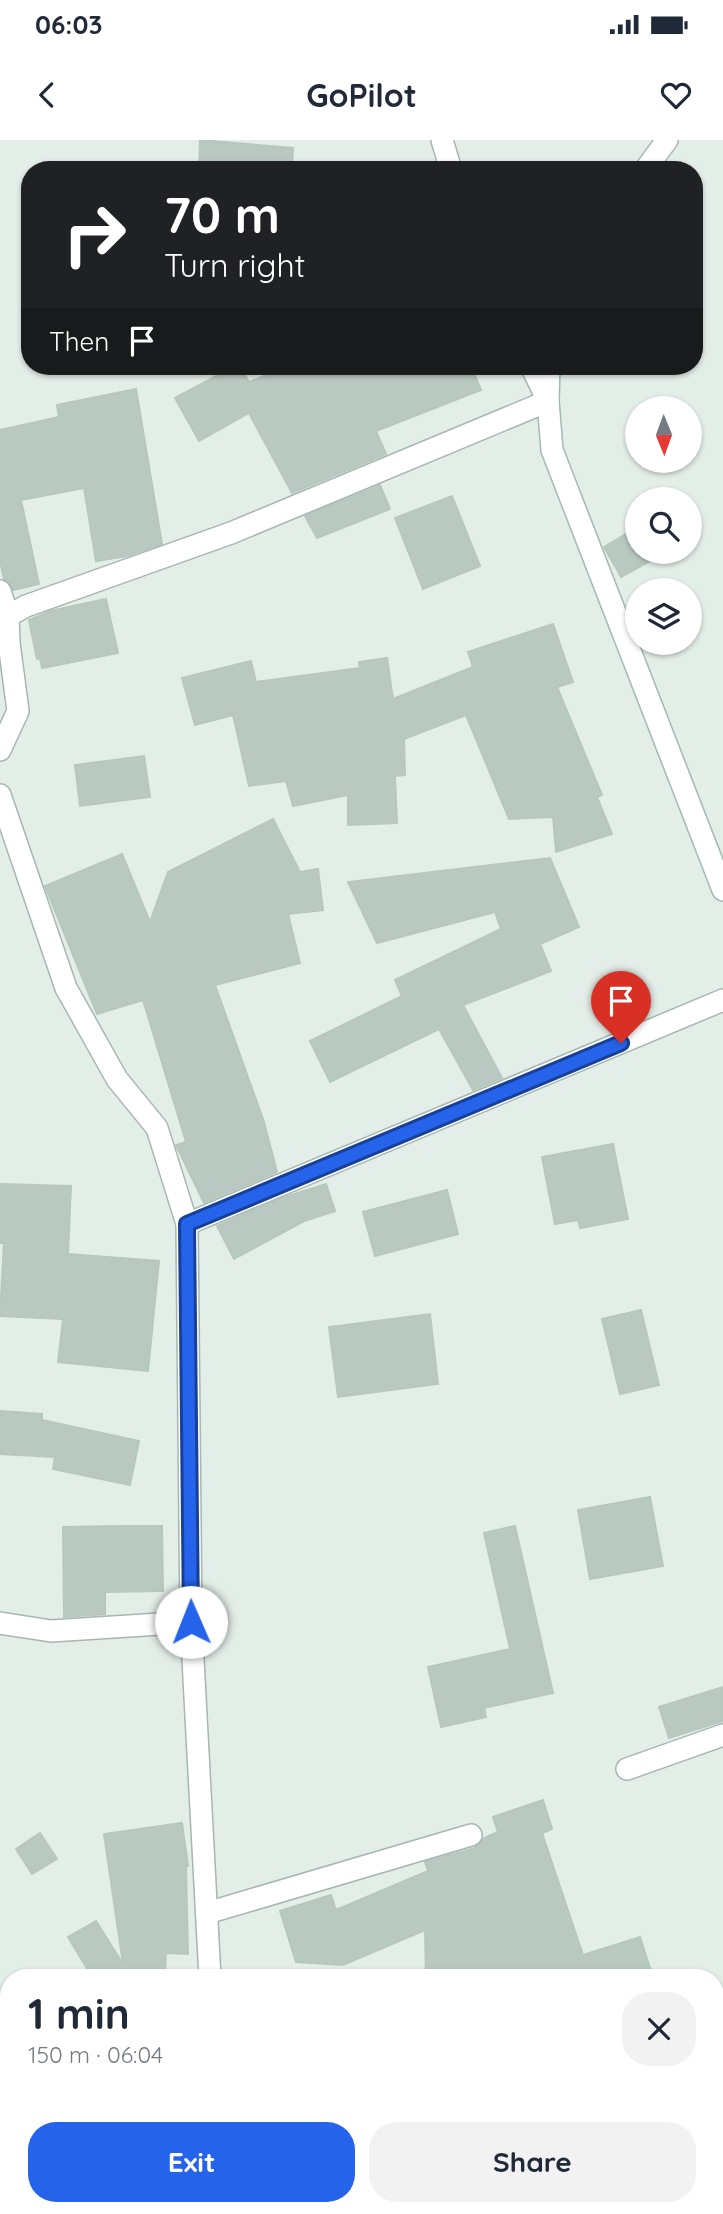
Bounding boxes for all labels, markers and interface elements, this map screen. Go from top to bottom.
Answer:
text: 06:03 [35,8,102,41]
text: GoPilot [306,75,417,115]
icon: back [28,76,66,114]
icon: heart [657,76,695,114]
text: 70 m [164,184,280,245]
icon: right [49,189,140,280]
text: Turn right [164,245,305,285]
icon: arrive [123,322,161,360]
text: Then [49,325,109,358]
north arrow [625,396,702,472]
map controls [625,396,702,655]
button: search [625,487,702,564]
button: layers [625,578,702,655]
pin [591,971,651,1043]
icon: arrive [602,982,640,1020]
position arrow [154,1585,228,1659]
text: 1 min [28,1987,130,2040]
button: close [622,1992,696,2066]
text: 150 m · 06:04 [28,2040,163,2069]
button: Exit [28,2122,355,2202]
button: Share [369,2122,696,2202]

